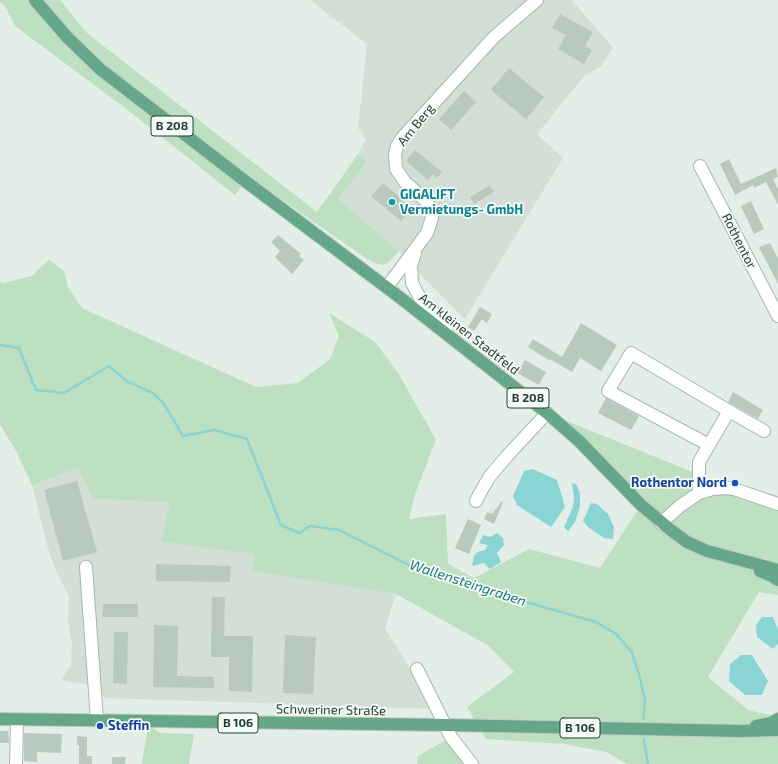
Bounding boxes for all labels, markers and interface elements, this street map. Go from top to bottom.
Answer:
street label: Am Berg [394,101,438,149]
road number: B 208 [151,116,193,136]
place label: GIGALIFT Vermietungs- GmbH [400,187,523,218]
marker: GIGALIFT Vermietungs- GmbH [387,197,397,207]
street label: Rothentor [718,211,760,271]
street label: Am kleinen Stadtfeld [416,290,522,378]
road number: B 208 [507,388,549,408]
place label: Rothentor Nord [631,475,727,491]
marker: Rothentor Nord [730,478,740,488]
water label: Wallensteingraben [408,556,528,610]
street label: Schweriner Straße [276,701,386,719]
road number: B 106 [218,713,258,733]
place label: Steffin [108,718,149,734]
road number: B 106 [560,718,600,738]
marker: Steffin [95,721,105,731]

